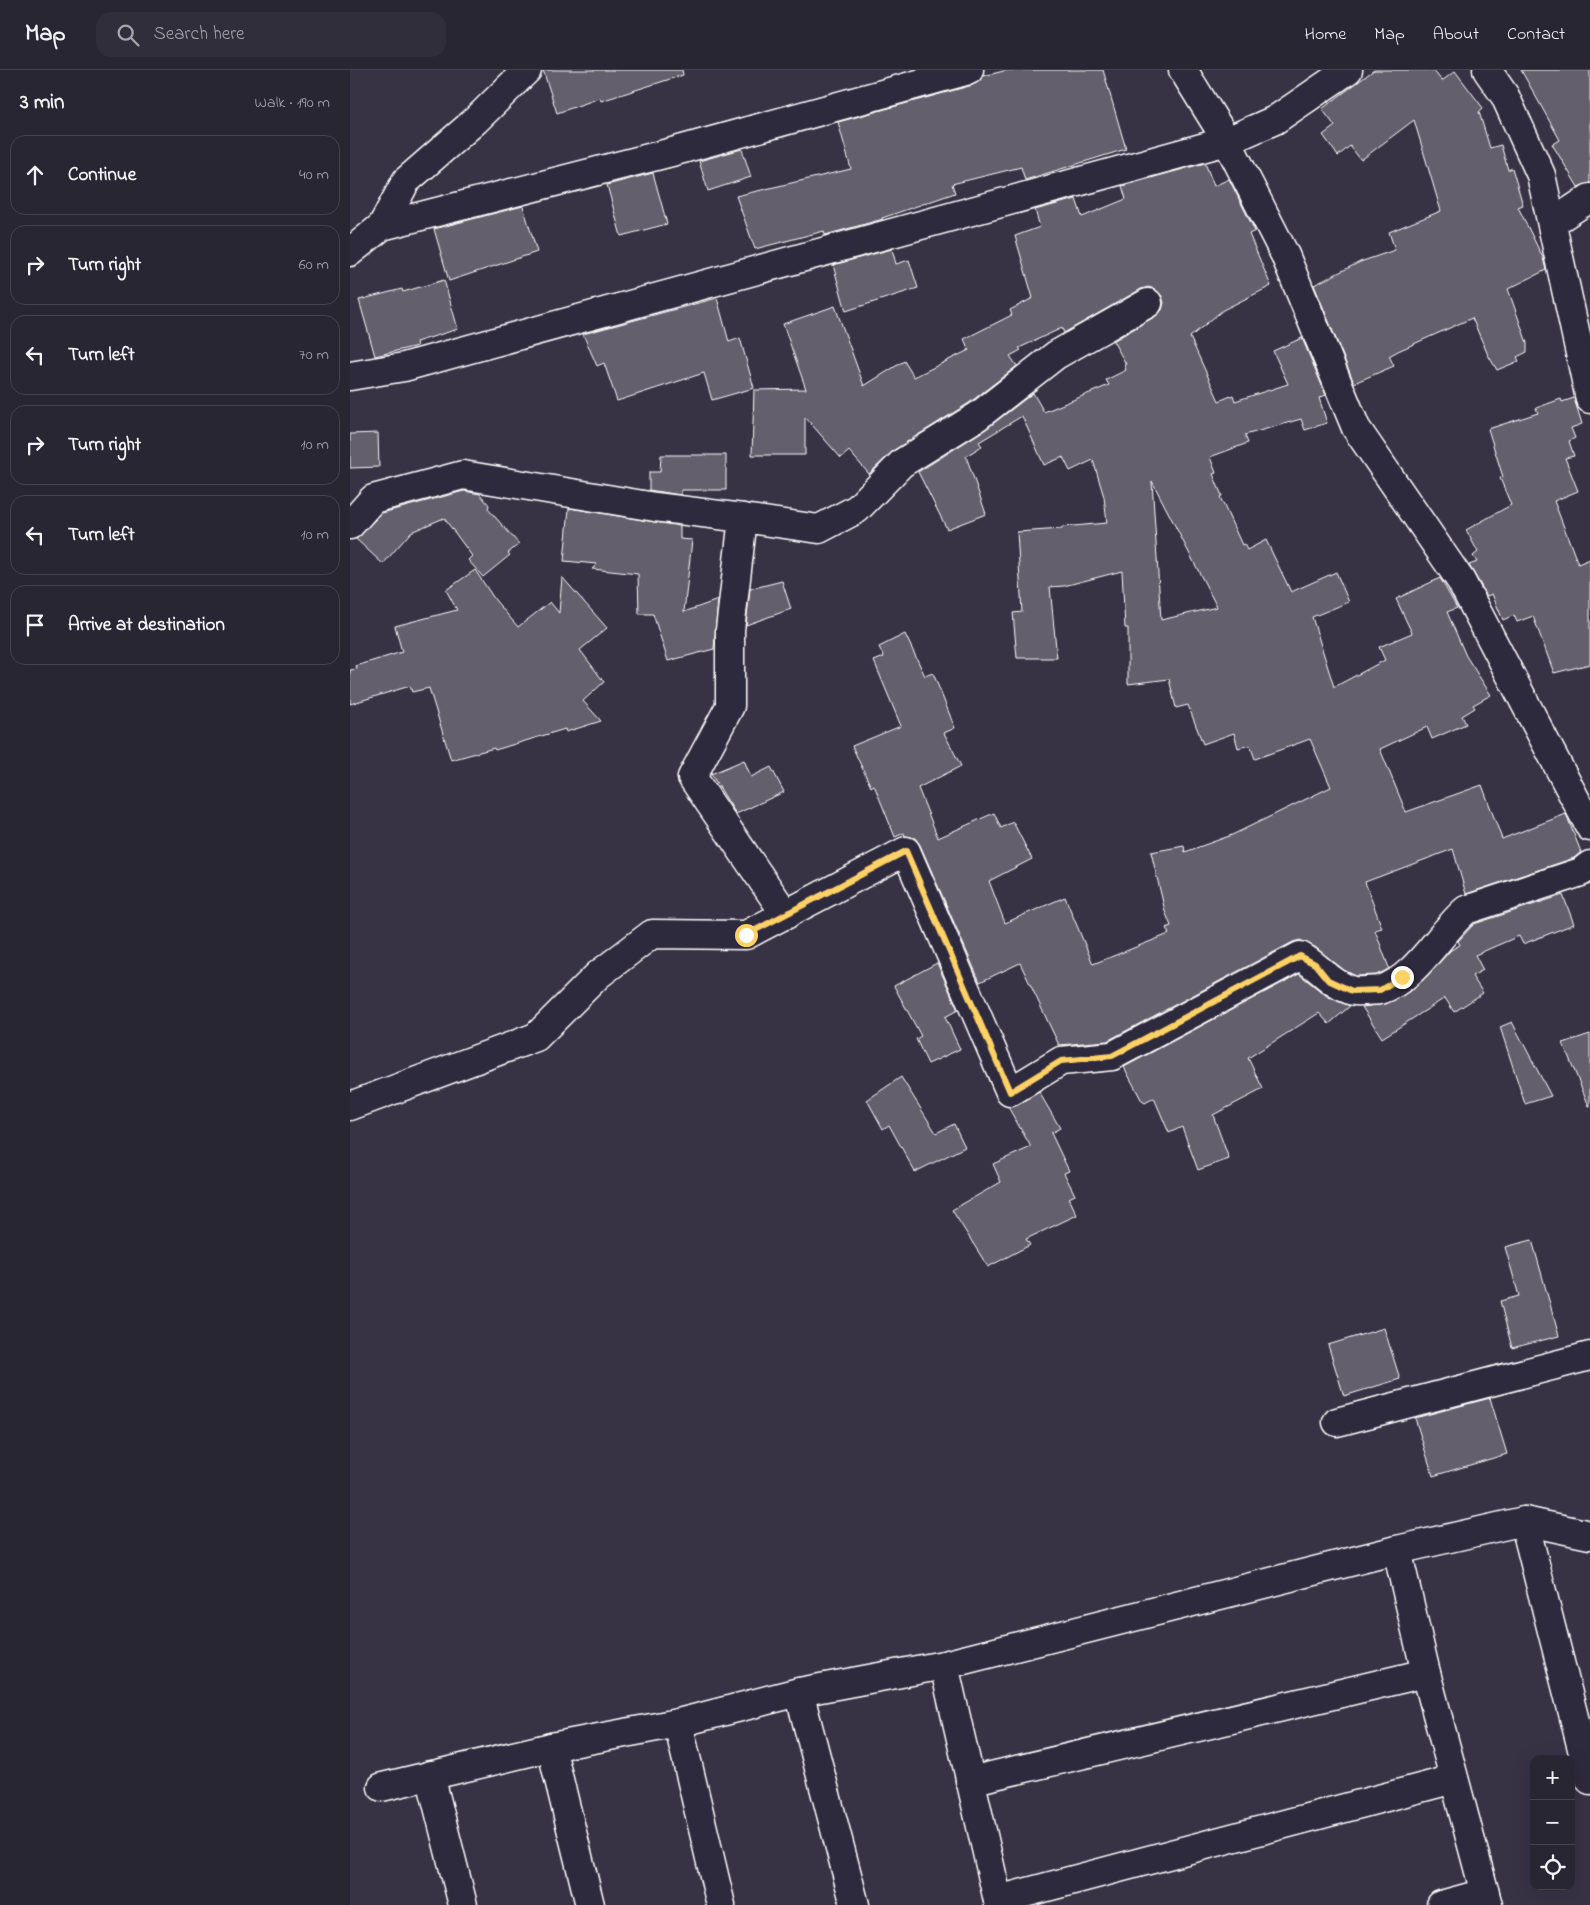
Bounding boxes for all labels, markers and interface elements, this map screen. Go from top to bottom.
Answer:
search box [96,12,446,57]
text: Map [25,17,66,52]
icon: search [114,21,142,49]
text: Search here [154,21,245,48]
text: Home [1305,22,1346,48]
text: Map [1374,22,1405,48]
text: About [1433,22,1479,48]
text: Contact [1507,22,1565,48]
text: 3 min [20,88,64,118]
text: Walk · 190 m [255,91,330,115]
icon: ahead [21,161,49,189]
text: Continue [68,162,136,189]
text: 40 m [299,163,329,187]
icon: right [21,251,49,279]
text: Turn right [68,252,141,279]
text: 60 m [299,253,329,277]
icon: left [21,341,49,369]
text: Turn left [68,342,135,369]
text: 70 m [299,343,329,367]
icon: right [21,431,49,459]
text: Turn right [68,432,141,459]
text: 10 m [301,433,329,457]
icon: left [21,521,49,549]
text: Turn left [68,522,135,549]
text: 10 m [301,523,329,547]
icon: arrive [21,611,49,639]
text: Arrive at destination [68,612,225,639]
route start [735,924,758,947]
route end [1391,966,1414,989]
map controls [1530,1755,1575,1890]
button: + [1530,1755,1575,1800]
button: − [1530,1800,1575,1845]
button: locate [1530,1845,1575,1890]

